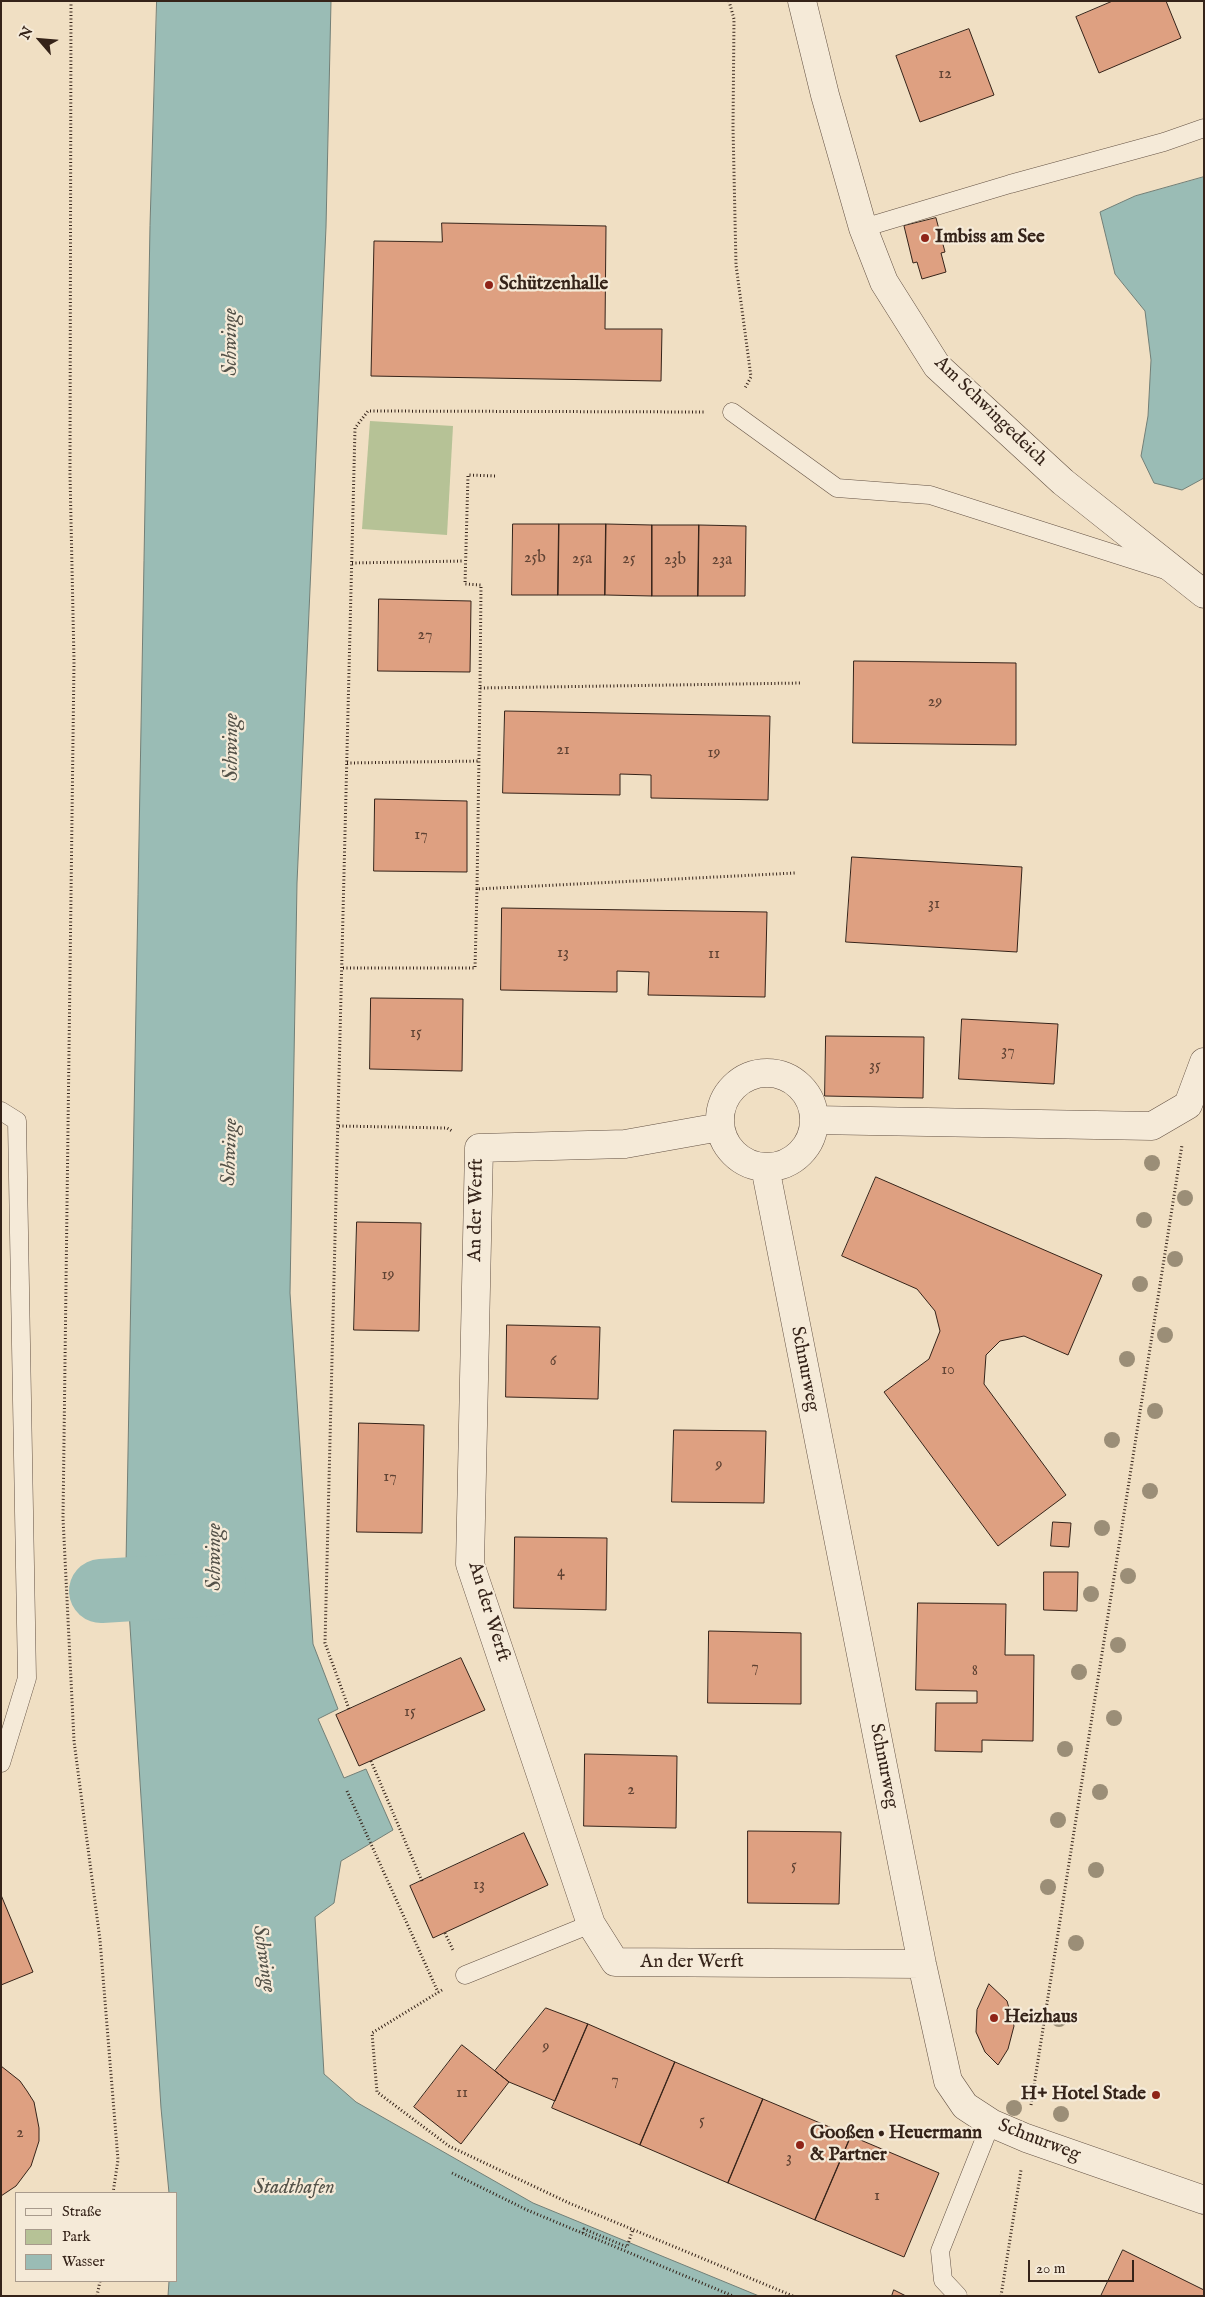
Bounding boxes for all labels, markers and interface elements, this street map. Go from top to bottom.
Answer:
north arrow [15,15,65,65]
text: N [16,24,37,43]
house number: 12 [938,65,952,85]
place label: Imbiss am See [935,227,1045,249]
marker: Imbiss am See [919,232,931,244]
place label: Schützenhalle [499,274,608,296]
marker: Schützenhalle [483,279,495,291]
water label: Schwinge [220,308,244,376]
street label: Am Schwingedeich [929,352,1051,472]
house number: 25b [524,549,546,569]
house number: 25a [572,550,592,570]
house number: 25 [622,550,636,570]
house number: 23b [664,551,686,571]
house number: 23a [712,551,732,571]
house number: 27 [418,626,432,646]
house number: 29 [928,693,942,713]
water label: Schwinge [221,713,245,781]
house number: 21 [556,741,570,761]
house number: 19 [708,744,720,764]
house number: 17 [414,826,428,846]
house number: 31 [928,895,940,915]
house number: 13 [557,944,569,964]
house number: 11 [708,945,720,965]
house number: 15 [410,1024,422,1044]
house number: 37 [1001,1042,1015,1062]
house number: 35 [869,1057,881,1077]
water label: Schwinge [218,1118,244,1186]
street label: An der Werft [465,1158,489,1262]
house number: 19 [382,1266,394,1286]
street label: Schnurweg [785,1324,823,1414]
house number: 6 [550,1352,556,1372]
house number: 10 [941,1361,955,1381]
house number: 9 [716,1456,722,1476]
house number: 17 [383,1468,397,1488]
water label: Schwinge [204,1523,228,1591]
street label: An der Werft [462,1559,514,1665]
house number: 4 [557,1563,565,1583]
house number: 7 [751,1658,759,1678]
house number: 8 [972,1662,978,1682]
house number: 15 [404,1703,416,1723]
street label: Schnurweg [864,1721,902,1811]
house number: 2 [627,1781,635,1801]
house number: 5 [791,1857,797,1877]
house number: 13 [473,1876,485,1896]
water label: Schwinge [246,1924,280,1994]
street label: An der Werft [640,1952,744,1974]
place label: Heizhaus [1004,2007,1078,2029]
marker: Heizhaus [988,2012,1000,2024]
house number: 9 [543,2038,549,2058]
house number: 7 [611,2071,619,2091]
house number: 11 [456,2084,468,2104]
place label: H+ Hotel Stade [1021,2084,1146,2106]
marker: H+ Hotel Stade [1150,2089,1162,2101]
house number: 5 [699,2112,705,2132]
street label: Schnurweg [995,2115,1083,2167]
place label: Gooßen • Heuermann & Partner [810,2123,982,2167]
house number: 2 [16,2124,24,2144]
marker: Gooßen • Heuermann & Partner [794,2139,806,2151]
house number: 3 [786,2149,792,2169]
water label: Stadthafen [253,2177,335,2201]
house number: 1 [874,2187,880,2207]
legend [15,2192,178,2282]
text: Straße [62,2202,101,2221]
text: Park [62,2227,91,2246]
scale bar [1030,2250,1136,2282]
text: Wasser [62,2252,105,2271]
text: 20 m [1036,2259,1065,2278]

